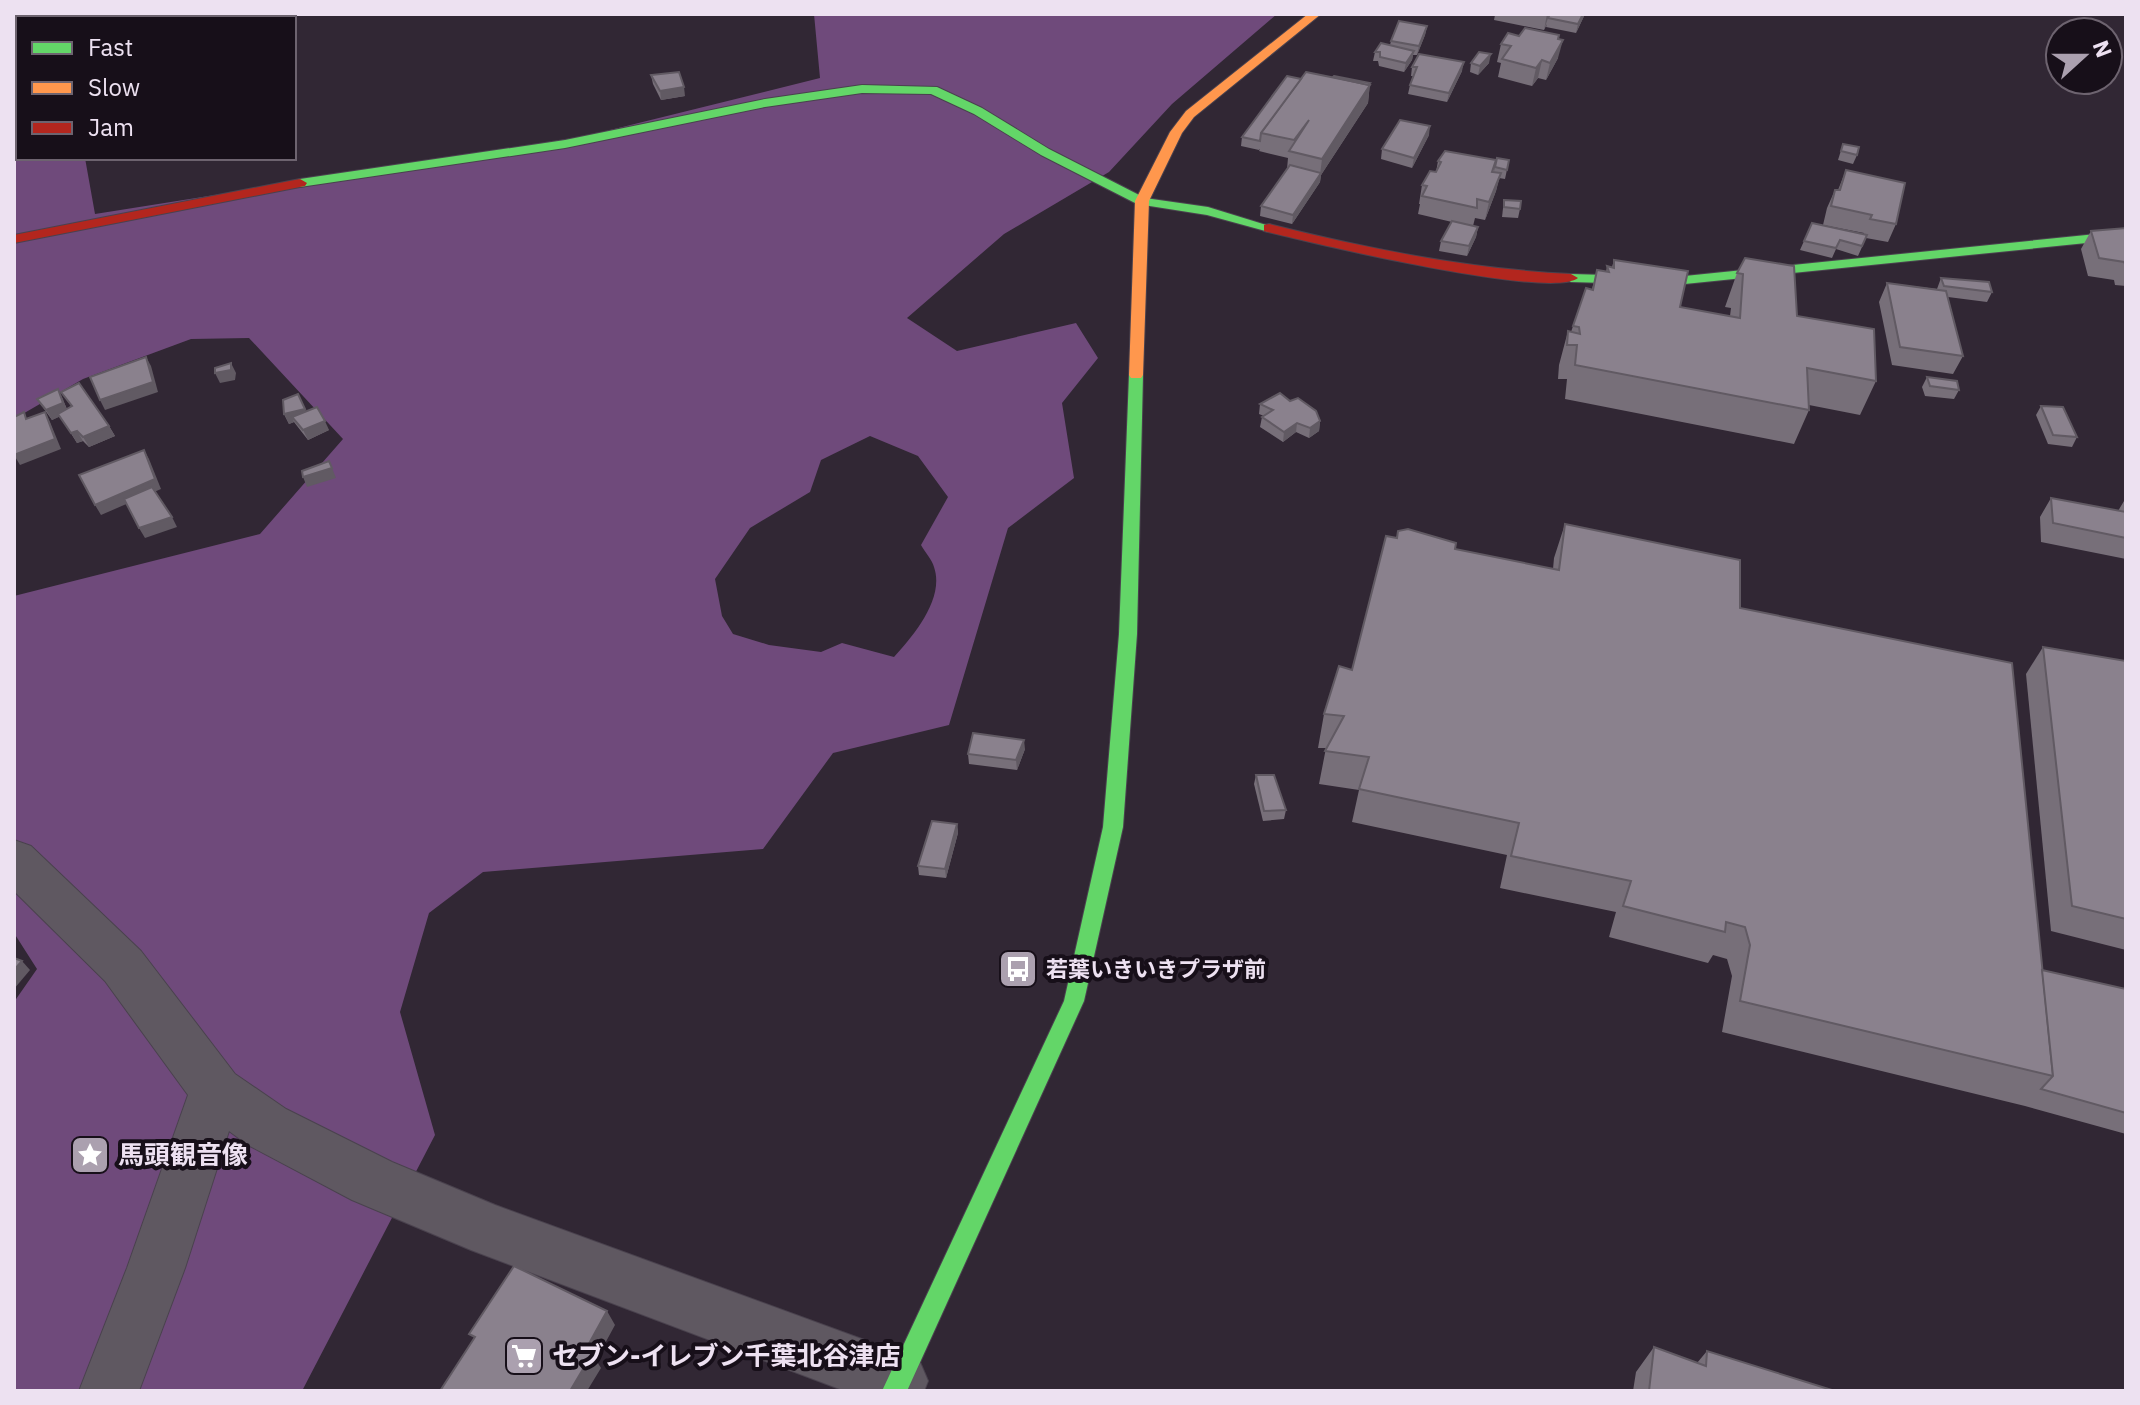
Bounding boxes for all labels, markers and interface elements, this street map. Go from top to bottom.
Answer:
legend [16,16,296,160]
north arrow [2044,16,2124,96]
text: Fast [88,31,133,63]
text: N [2087,36,2120,61]
text: Slow [88,71,140,103]
text: Jam [88,111,134,143]
bus stop icon: 若葉いきいきプラザ前 [997,948,1039,990]
place label: 若葉いきいきプラザ前 [1046,954,1266,983]
place icon: 馬頭観音像 [69,1134,111,1176]
place label: 馬頭観音像 [118,1137,248,1171]
supermarket icon: セブン-イレブン千葉北谷津店 [503,1335,545,1377]
place label: セブン-イレブン千葉北谷津店 [552,1338,900,1372]

